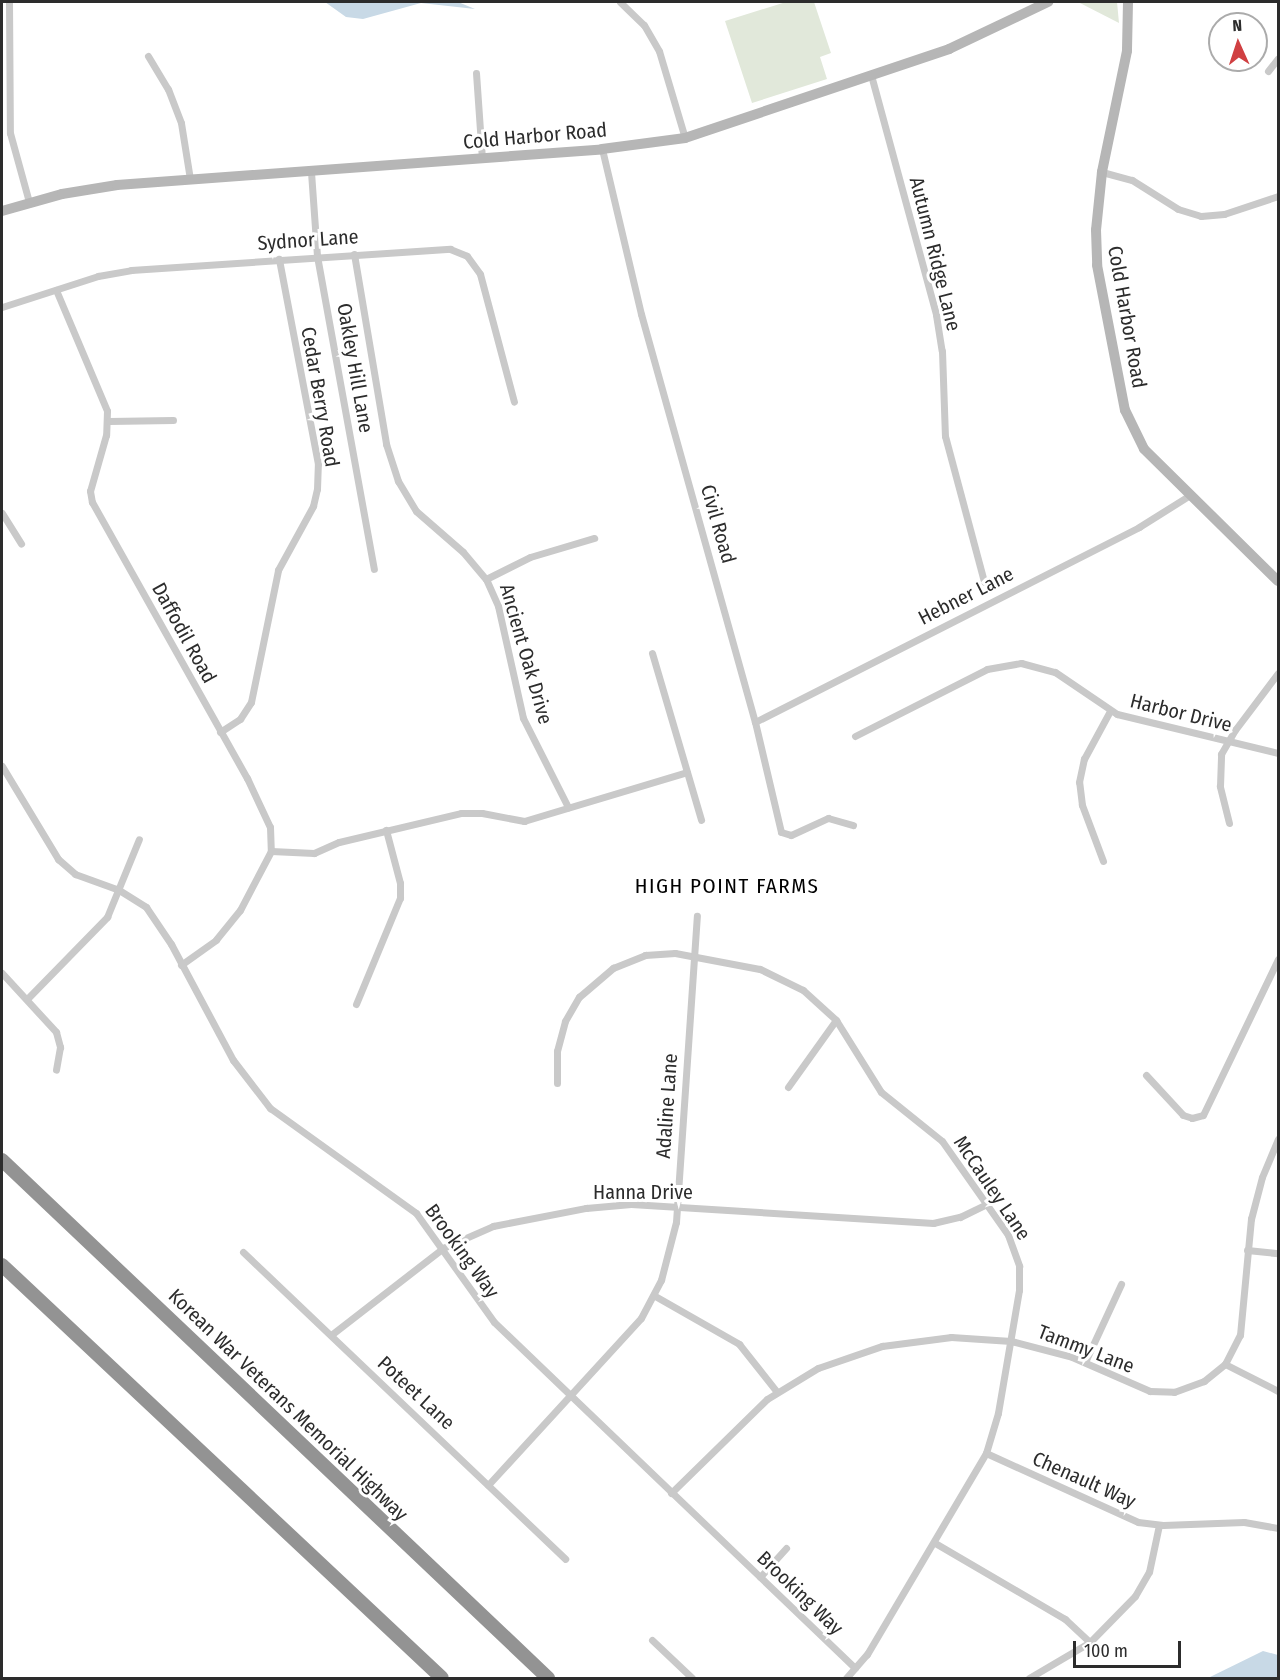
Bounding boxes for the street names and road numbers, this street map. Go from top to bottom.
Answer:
street label: Cold Harbor Road [462,118,608,154]
street label: Autumn Ridge Lane [904,175,966,333]
street label: Sydnor Lane [257,225,359,255]
street label: Cold Harbor Road [1103,244,1151,390]
street label: Oakley Hill Lane [332,301,378,435]
street label: Cedar Berry Road [296,325,344,469]
street label: Civil Road [695,482,741,566]
street label: Hebner Lane [914,562,1018,630]
street label: Daffodil Road [147,579,221,687]
street label: Ancient Oak Drive [495,581,557,727]
street label: Harbor Drive [1128,689,1234,737]
street label: Adaline Lane [651,1053,683,1159]
street label: McCauley Lane [948,1131,1036,1245]
street label: Hanna Drive [593,1180,693,1204]
street label: Brooking Way [420,1199,504,1303]
street label: Korean War Veterans Memorial Highway [163,1284,413,1526]
street label: Tammy Lane [1034,1320,1138,1378]
street label: Poteet Lane [373,1351,459,1435]
street label: Chenault Way [1029,1447,1139,1513]
street label: Brooking Way [752,1546,848,1640]

